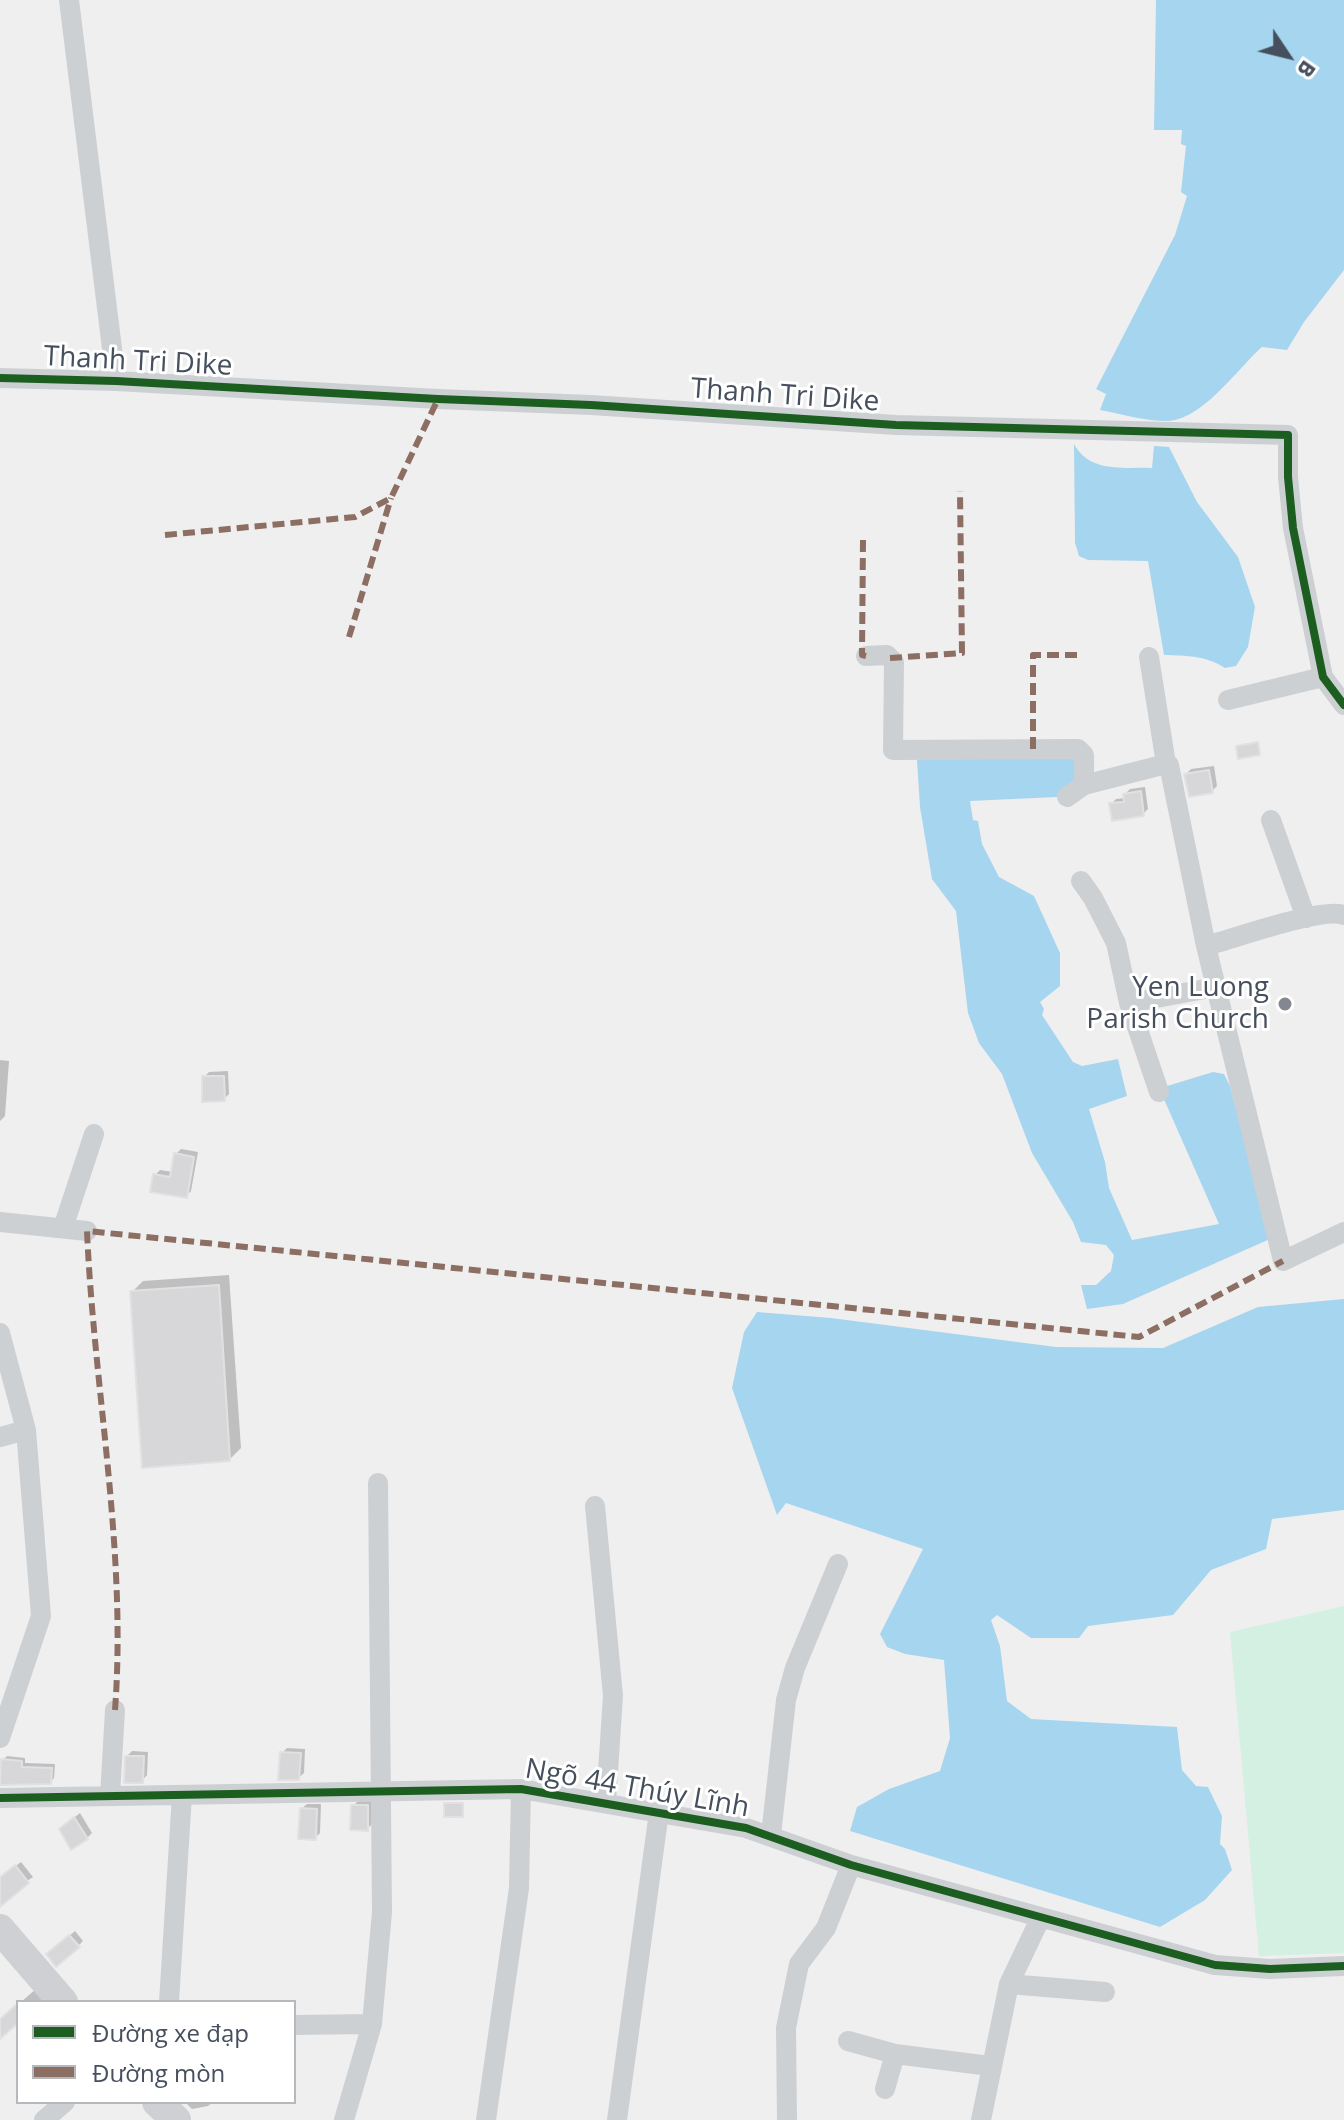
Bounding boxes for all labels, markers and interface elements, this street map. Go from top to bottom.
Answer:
north arrow [1248,16,1328,96]
text: B [1291,55,1324,84]
street label: Thanh Tri Dike [43,340,233,384]
street label: Thanh Tri Dike [690,373,880,419]
place label: Yen Luong Parish Church [1086,971,1269,1037]
marker: Yen Luong Parish Church [1276,995,1294,1013]
street label: Ngõ 44 Thúy Lĩnh [522,1753,752,1825]
legend [16,2000,296,2104]
text: Đường xe đạp [92,2016,249,2049]
text: Đường mòn [92,2056,225,2089]

